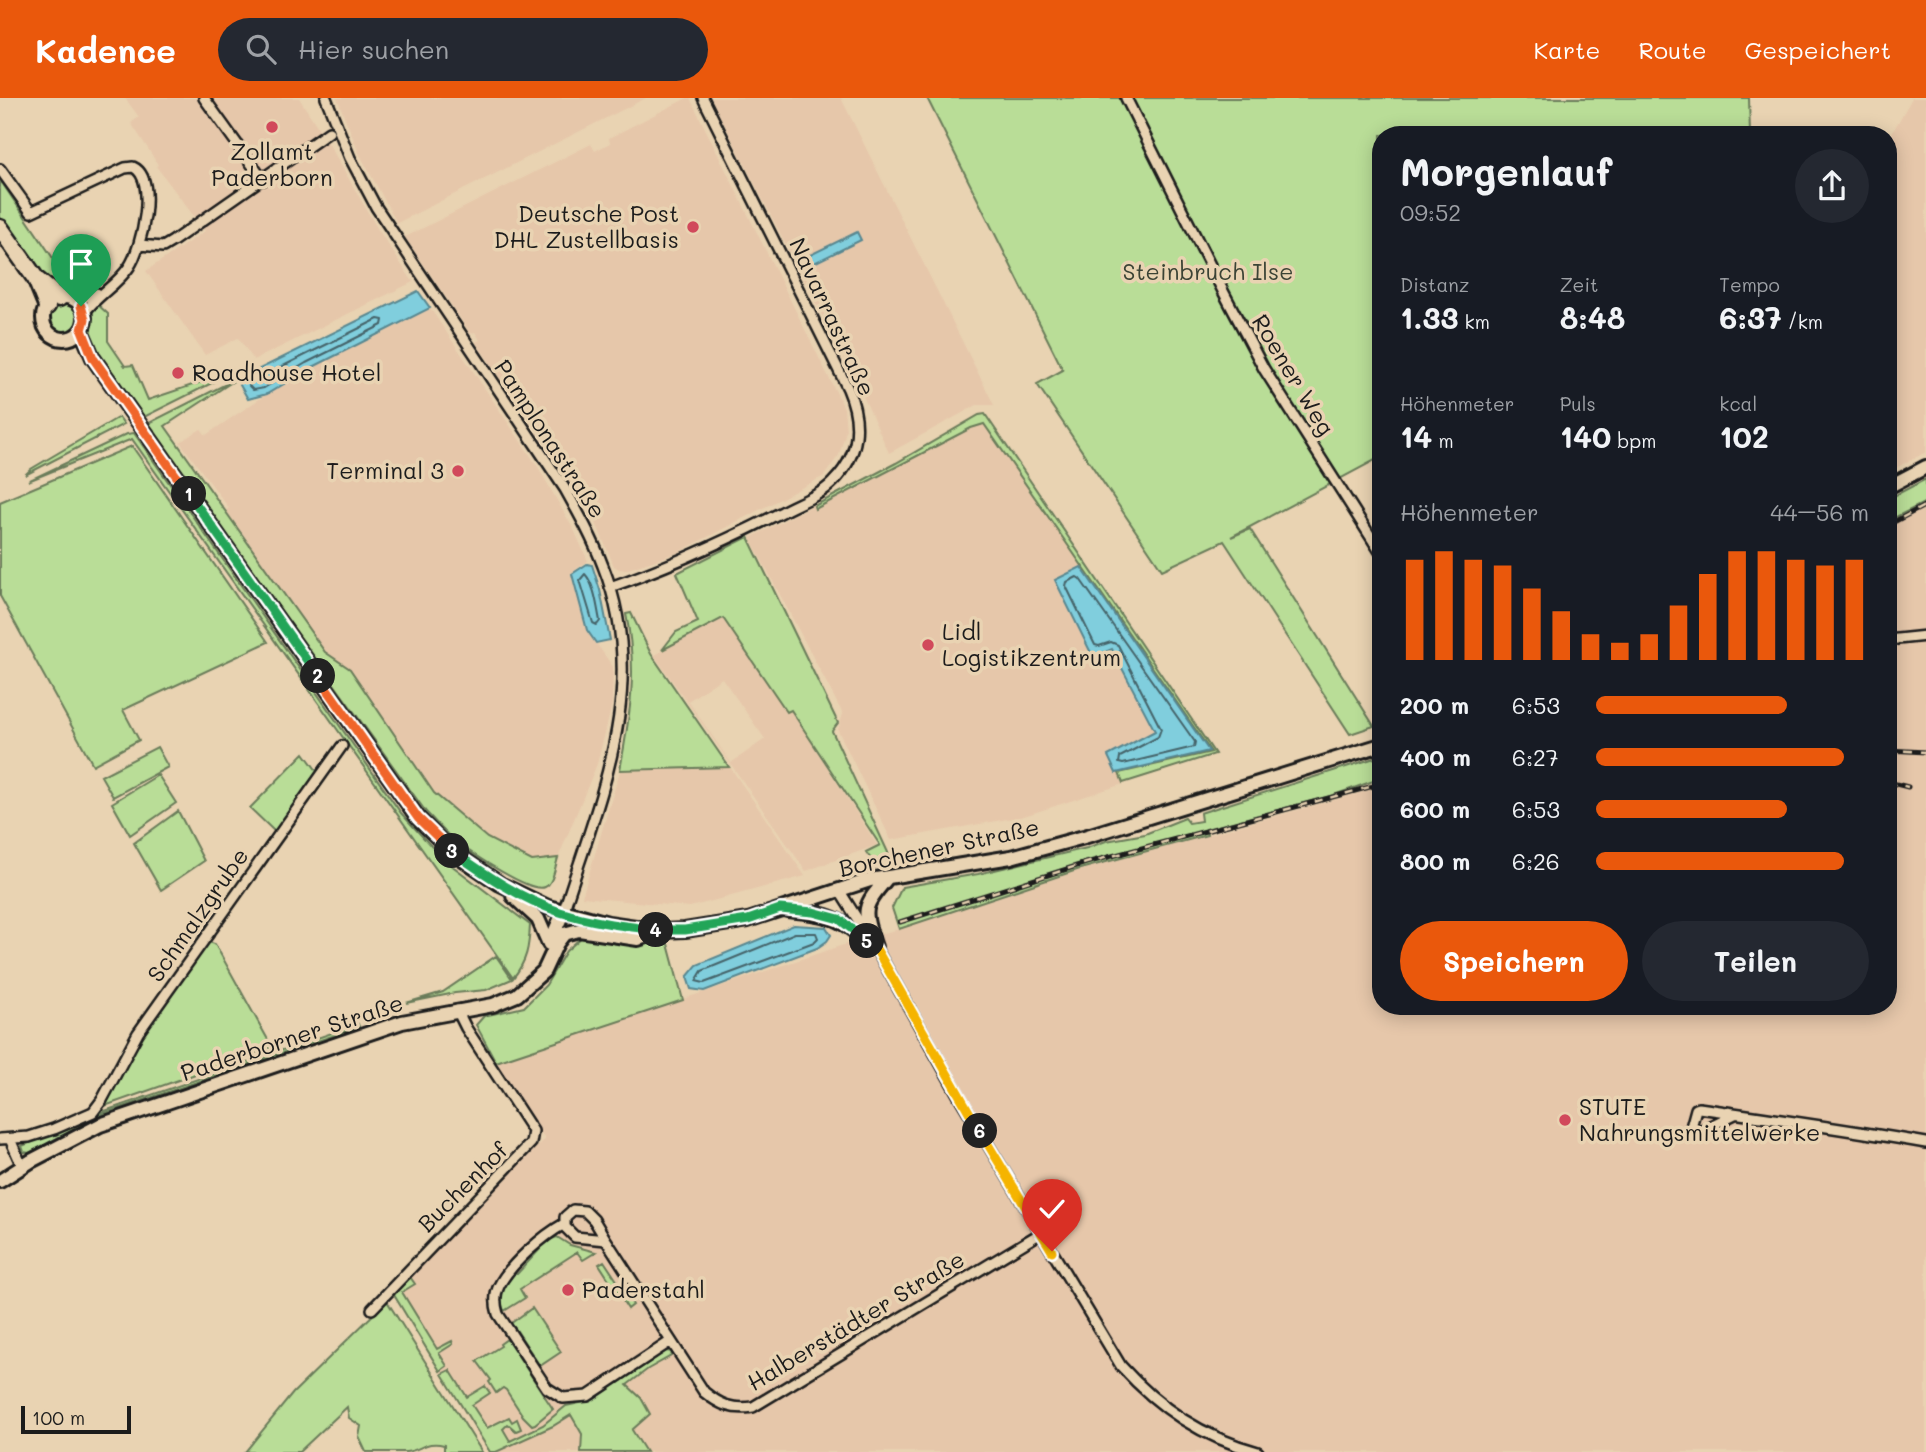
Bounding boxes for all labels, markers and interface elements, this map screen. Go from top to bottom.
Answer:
search box [218,18,708,81]
text: Kadence [35,28,176,71]
icon: search [242,30,280,68]
text: Hier suchen [298,32,449,66]
text: Karte [1533,34,1600,65]
text: Route [1638,34,1707,65]
text: Gespeichert [1745,34,1891,65]
marker: Zollamt Paderborn [264,119,280,135]
place label: Zollamt Paderborn [211,136,333,192]
text: Morgenlauf [1400,146,1612,196]
button: share [1795,149,1869,223]
text: 09:52 [1400,197,1461,227]
place label: Deutsche Post DHL Zustellbasis [494,198,679,254]
marker: Deutsche Post DHL Zustellbasis [685,219,701,235]
street label: Navarrastraße [783,233,883,401]
pin [51,234,111,306]
icon: arrive [62,245,100,283]
park label: Steinbruch Ilse [1123,256,1293,286]
text: Distanz [1400,272,1469,297]
text: Zeit [1560,272,1598,297]
text: Tempo [1719,272,1780,297]
text: 1.33 [1400,297,1459,337]
text: 8:48 [1560,297,1625,337]
text: 6:37 [1719,297,1782,337]
street label: Roener Weg [1246,308,1342,441]
text: km [1459,309,1490,334]
text: /km [1782,309,1823,334]
street label: Pamplonastraße [488,353,613,524]
place label: Roadhouse Hotel [192,357,381,387]
marker: Roadhouse Hotel [170,365,186,381]
text: Höhenmeter [1400,391,1514,416]
text: Puls [1560,391,1596,416]
text: kcal [1719,391,1757,416]
text: 14 [1400,416,1432,456]
text: 140 [1560,416,1611,456]
text: 102 [1719,416,1769,456]
text: m [1432,428,1454,453]
text: bpm [1611,428,1656,453]
place label: Terminal 3 [326,455,444,485]
marker: Terminal 3 [450,463,466,479]
pin: 1 [172,476,206,512]
text: 1 [184,481,193,506]
text: Höhenmeter [1400,497,1538,527]
text: 44–56 m [1770,497,1869,527]
place label: Lidl Logistikzentrum [942,616,1121,672]
marker: Lidl Logistikzentrum [920,637,936,653]
pin: 2 [300,658,336,694]
text: 2 [312,663,323,688]
text: 200 m [1400,690,1469,720]
text: 6:53 [1512,690,1560,720]
text: 400 m [1400,742,1471,772]
text: 6:27 [1512,742,1559,772]
text: 600 m [1400,794,1470,824]
text: 6:53 [1512,794,1560,824]
street label: Borchener Straße [836,811,1042,883]
pin: 3 [434,834,470,868]
text: 3 [446,838,457,863]
street label: Schmalzgrube [140,842,255,987]
text: 800 m [1400,846,1470,876]
text: 6:26 [1512,846,1560,876]
pin: 4 [638,912,674,948]
text: 4 [649,917,662,942]
button: Speichern [1400,921,1628,1001]
button: Teilen [1642,921,1869,1001]
pin: 5 [850,924,884,958]
text: 5 [861,928,872,953]
street label: Paderborner Straße [177,987,407,1087]
place label: STUTE Nahrungsmittelwerke [1579,1091,1820,1147]
marker: STUTE Nahrungsmittelwerke [1557,1112,1573,1128]
pin: 6 [962,1114,998,1148]
text: 6 [974,1118,985,1143]
street label: Buchenhof [411,1134,515,1238]
pin [1022,1179,1082,1251]
icon: check [1033,1190,1071,1228]
street label: Halberstädter Straße [741,1243,970,1397]
place label: Paderstahl [582,1274,705,1304]
marker: Paderstahl [560,1282,576,1298]
scale bar [21,1403,131,1435]
text: 100 m [32,1405,85,1430]

